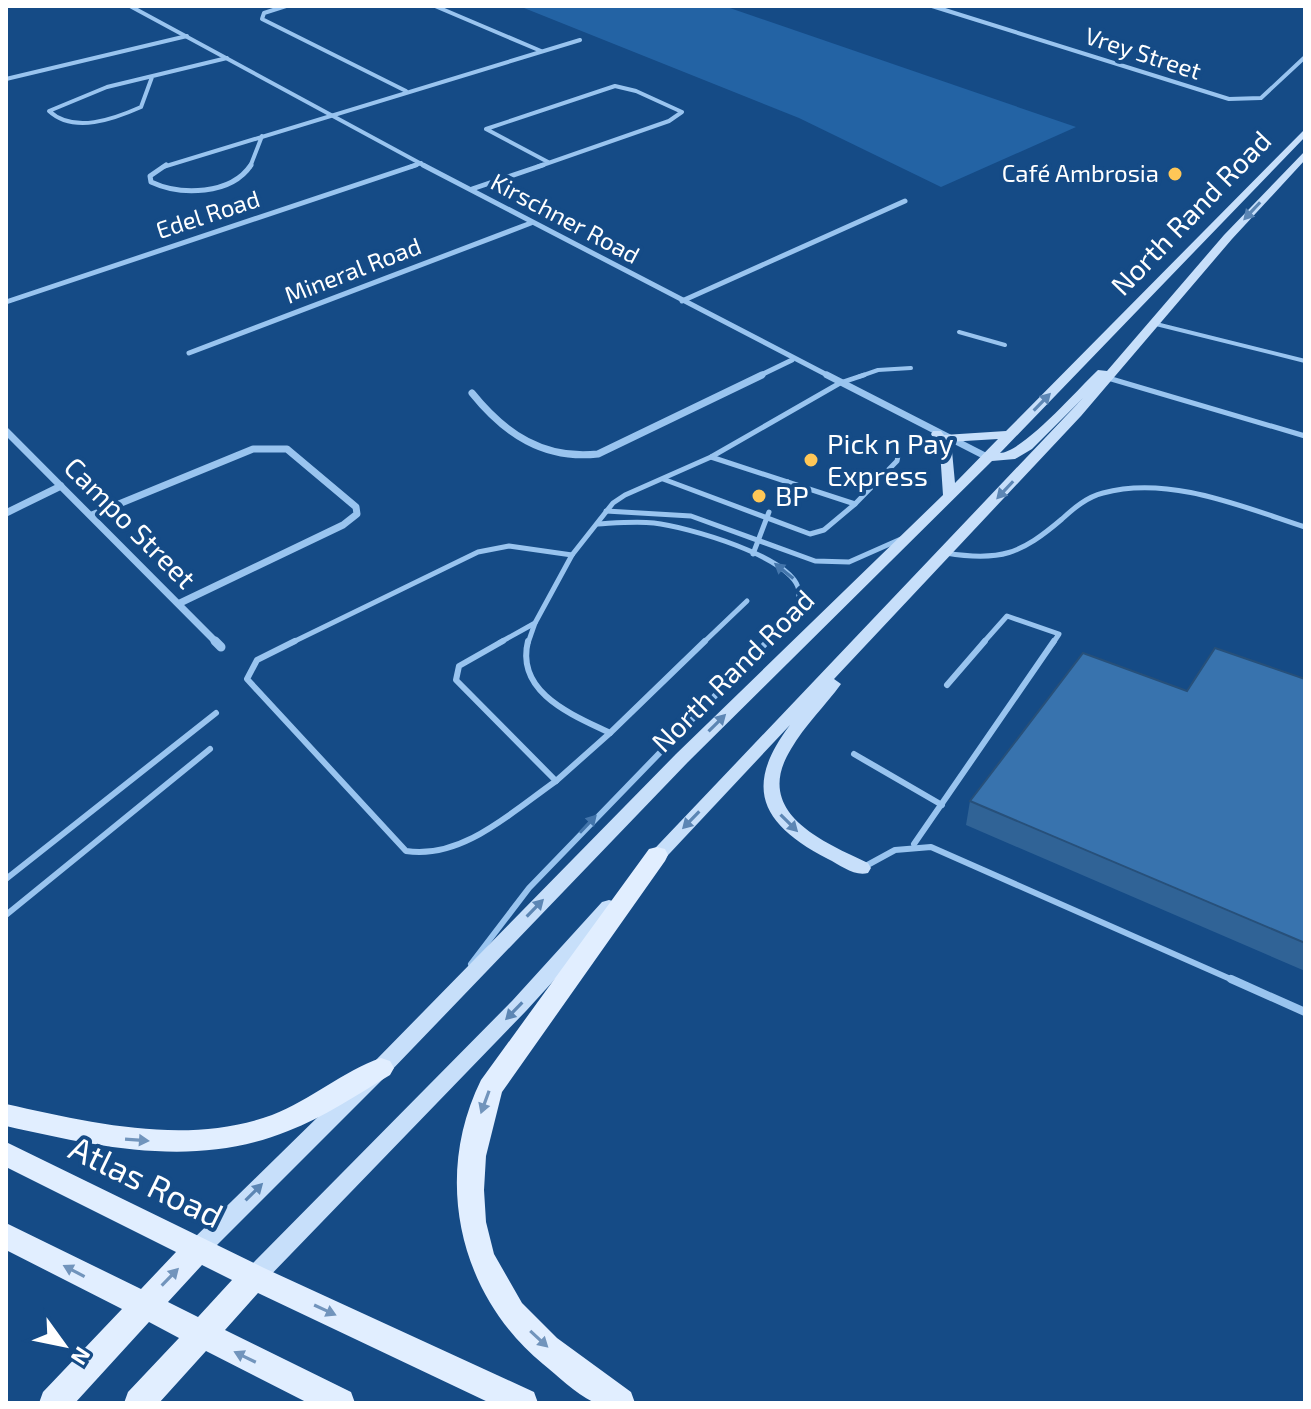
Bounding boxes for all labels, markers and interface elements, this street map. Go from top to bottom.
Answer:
street label: Vrey Street [1082,20,1205,85]
street label: North Rand Road [1103,123,1277,302]
place label: Café Ambrosia [1002,158,1159,187]
marker: Café Ambrosia [1166,165,1184,183]
street label: Kirschner Road [486,166,645,269]
street label: Edel Road [152,183,263,244]
one-way arrow [1243,202,1261,221]
street label: Mineral Road [280,230,425,309]
one-way arrow [1032,393,1051,412]
place label: Pick n Pay Express [827,426,954,492]
street label: Campo Street [58,449,204,595]
marker: Pick n Pay Express [802,451,820,469]
place label: BP [775,478,809,512]
one-way arrow [996,480,1014,499]
marker: BP [750,487,768,505]
one-way arrow [774,563,794,580]
street label: North Rand Road [644,582,821,759]
one-way arrow [708,713,727,732]
one-way arrow [682,810,700,829]
one-way arrow [779,813,798,832]
one-way arrow [578,815,596,834]
one-way arrow [526,899,544,918]
one-way arrow [506,1001,524,1020]
one-way arrow [479,1090,491,1114]
street label: Atlas Road [63,1126,230,1235]
one-way arrow [125,1134,150,1147]
one-way arrow [244,1183,263,1202]
one-way arrow [62,1265,85,1278]
one-way arrow [161,1268,179,1287]
one-way arrow [313,1303,337,1317]
north arrow [24,1305,104,1385]
one-way arrow [529,1330,548,1348]
text: N [66,1343,97,1370]
one-way arrow [233,1350,256,1364]

